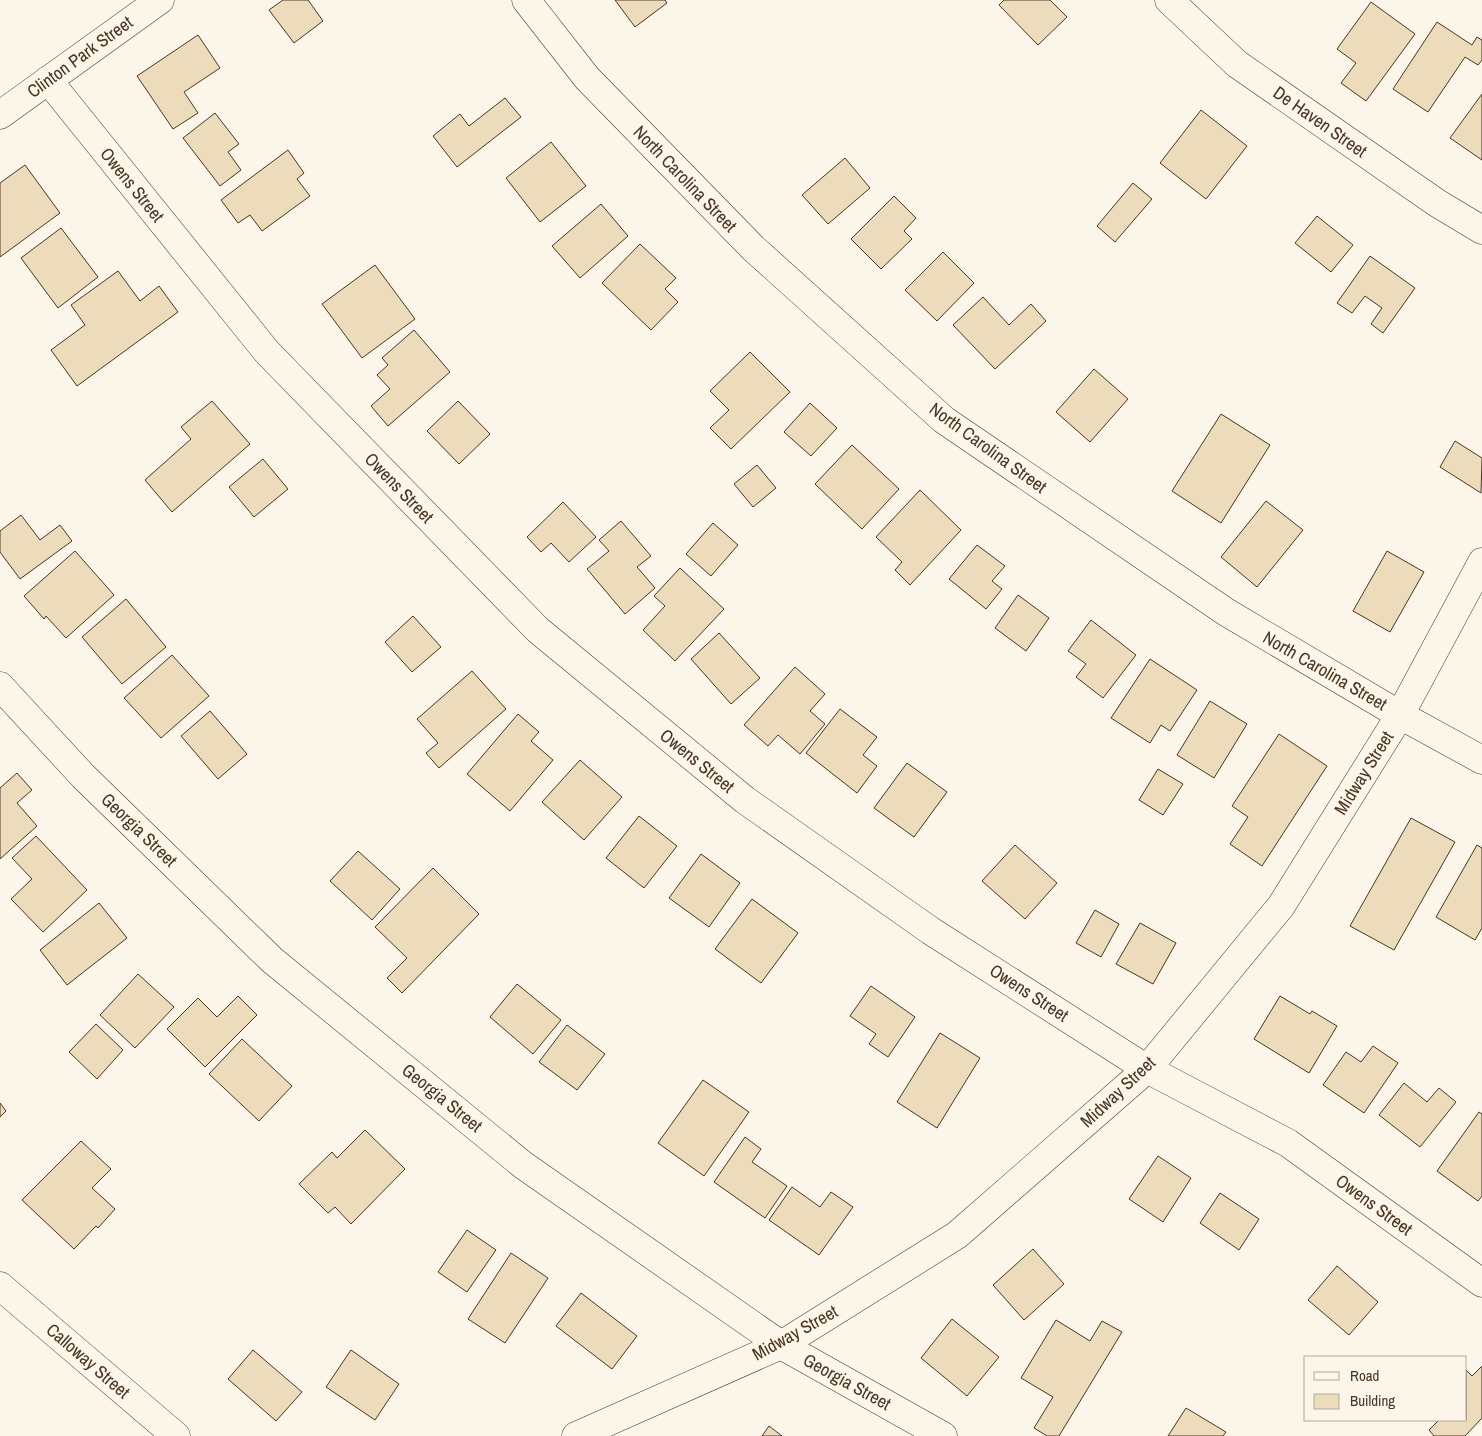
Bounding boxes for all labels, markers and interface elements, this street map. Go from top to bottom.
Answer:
street label: Clinton Park Street [22,10,138,103]
street label: De Haven Street [1268,80,1372,163]
street label: North Carolina Street [628,120,743,237]
street label: Owens Street [95,142,170,227]
street label: North Carolina Street [925,396,1052,499]
street label: Owens Street [359,447,439,529]
street label: North Carolina Street [1259,625,1392,716]
street label: Owens Street [655,723,740,798]
street label: Midway Street [1328,726,1399,819]
street label: Georgia Street [96,787,183,872]
street label: Owens Street [985,958,1074,1027]
street label: Midway Street [1075,1050,1161,1133]
street label: Georgia Street [397,1057,488,1138]
street label: Owens Street [1331,1168,1418,1241]
street label: Midway Street [747,1299,842,1366]
street label: Calloway Street [41,1317,136,1404]
street label: Georgia Street [799,1347,896,1416]
legend [1304,1356,1467,1421]
text: Road [1350,1365,1379,1386]
text: Building [1350,1390,1395,1411]

